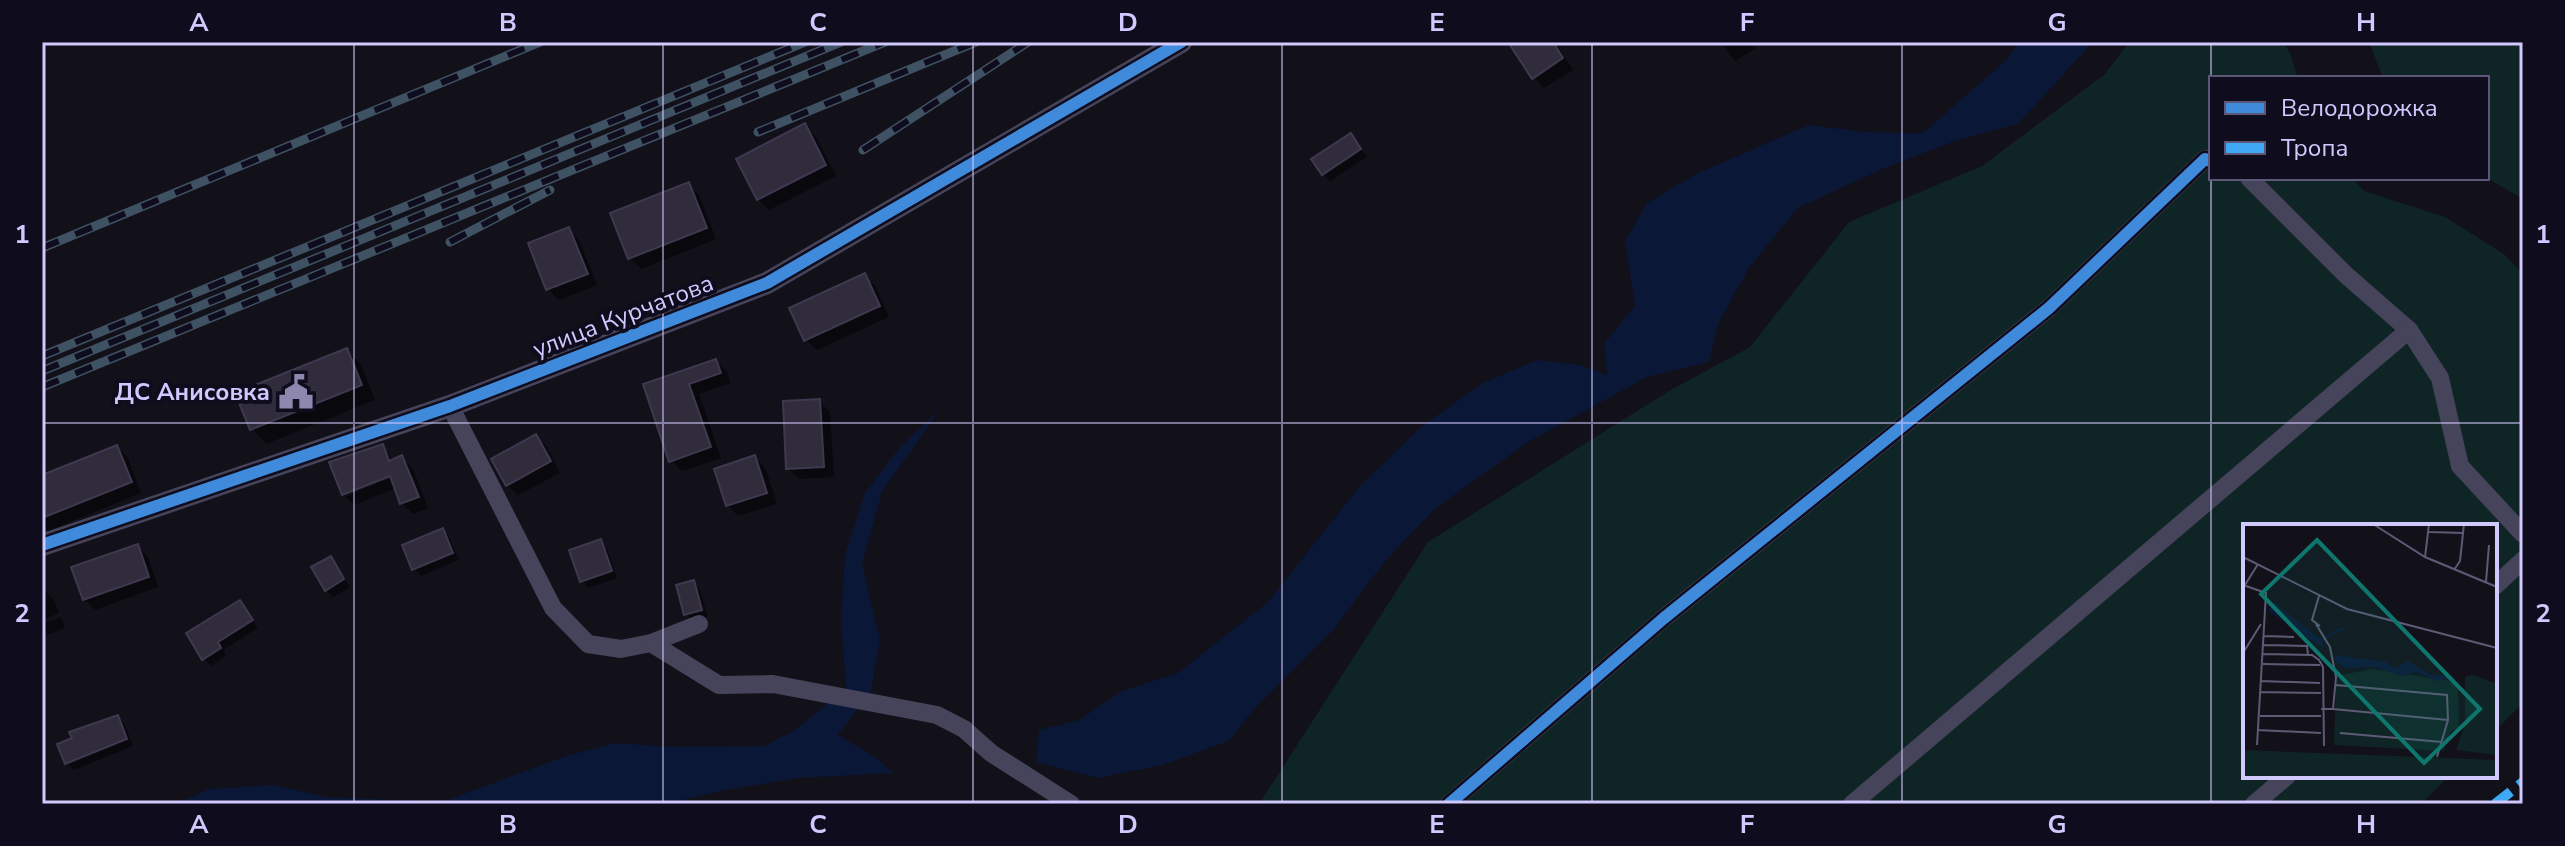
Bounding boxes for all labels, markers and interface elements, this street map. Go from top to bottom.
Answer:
text: A [189,5,209,40]
text: B [499,5,517,40]
text: C [809,5,827,40]
text: D [1118,5,1138,40]
text: E [1429,5,1445,40]
text: F [1740,5,1754,40]
text: G [2047,5,2067,40]
text: H [2356,5,2376,40]
legend [2209,76,2489,180]
text: Велодорожка [2281,92,2438,124]
text: Тропа [2281,132,2348,164]
text: 1 [14,217,30,252]
text: 1 [2535,217,2551,252]
street label: улица Курчатова [528,267,718,365]
public building icon: ДС Анисовка [277,373,315,411]
place label: ДС Анисовка [115,376,270,408]
inset map [2243,524,2497,778]
text: 2 [14,596,30,631]
text: 2 [2535,596,2551,631]
text: A [189,807,209,842]
text: B [499,807,517,842]
text: C [809,807,827,842]
text: D [1118,807,1138,842]
text: E [1429,807,1445,842]
text: F [1740,807,1754,842]
text: G [2047,807,2067,842]
text: H [2356,807,2376,842]

